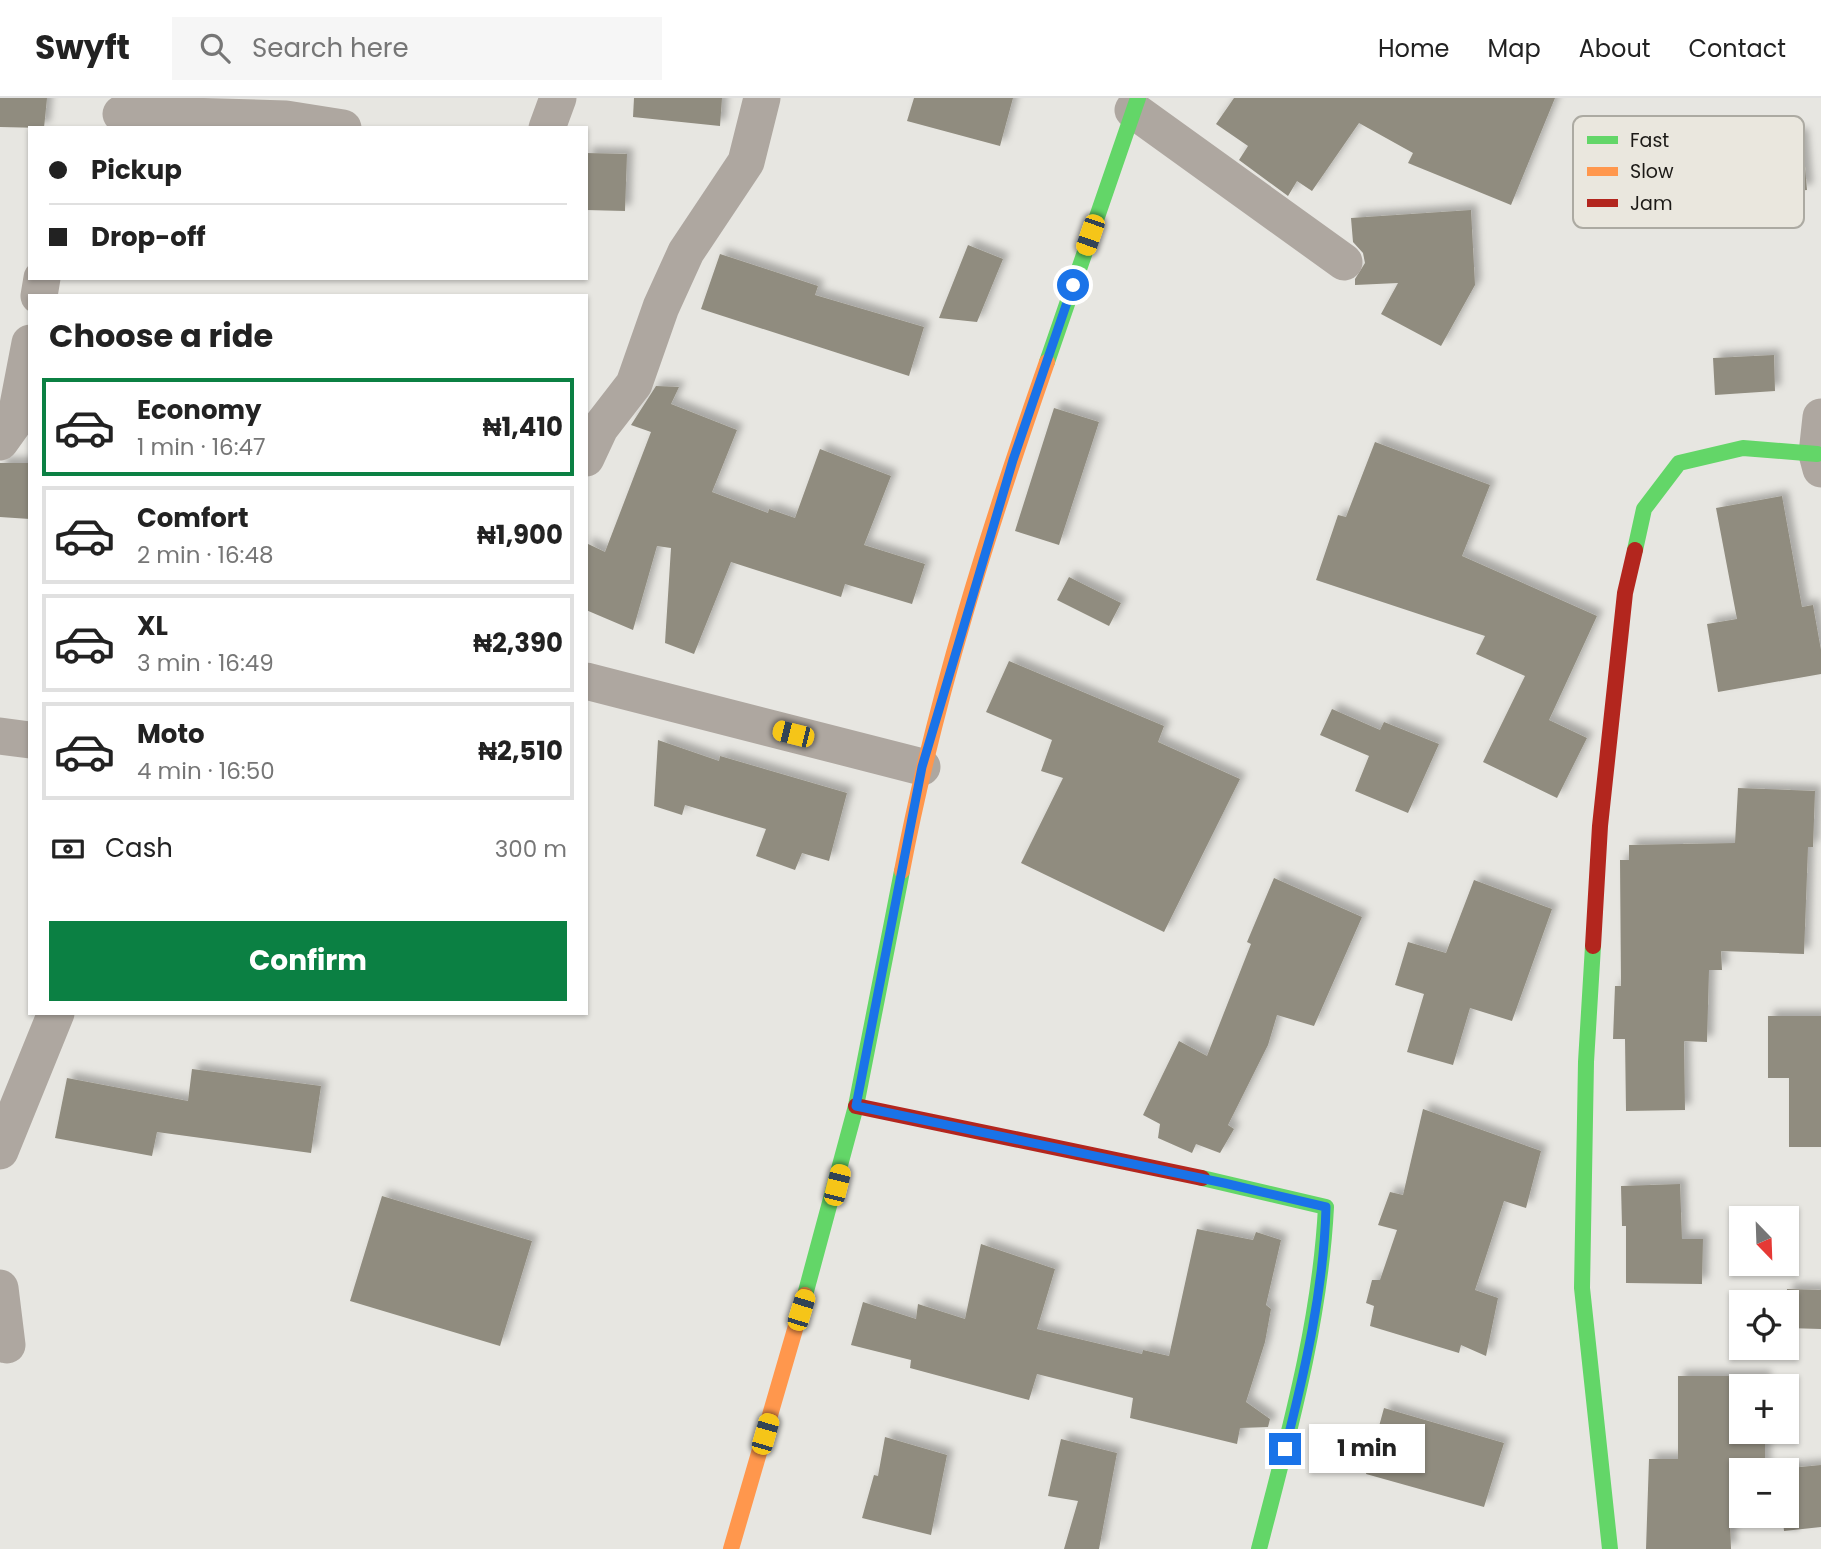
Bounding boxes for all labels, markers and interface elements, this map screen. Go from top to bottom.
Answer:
search box [172,17,662,80]
text: Swyft [35,24,130,71]
icon: search [196,29,234,67]
text: Search here [252,30,409,66]
text: Home [1378,32,1450,65]
text: Map [1488,32,1541,65]
text: About [1579,32,1650,65]
text: Contact [1688,32,1786,65]
legend [1573,116,1804,228]
text: Fast [1630,127,1669,154]
text: Pickup [91,152,182,188]
text: Slow [1630,158,1674,185]
text: Jam [1630,190,1672,217]
car [1074,212,1107,258]
text: Drop-off [91,219,206,255]
route start [1057,269,1089,301]
text: Choose a ride [49,313,273,358]
text: Economy [137,392,261,428]
icon: car [53,396,116,459]
text: ₦1,410 [483,409,563,445]
text: 1 min · 16:47 [137,431,266,463]
text: Comfort [137,500,249,536]
icon: car [53,504,116,567]
text: ₦1,900 [477,517,563,553]
text: 2 min · 16:48 [137,539,273,571]
text: XL [137,608,168,644]
icon: car [53,612,116,675]
text: ₦2,390 [473,625,563,661]
text: 3 min · 16:49 [137,647,274,679]
text: Moto [137,716,205,752]
car [771,719,816,749]
icon: car [53,720,116,783]
text: ₦2,510 [478,733,563,769]
text: 4 min · 16:50 [137,755,275,787]
icon: cash [49,830,87,868]
text: Cash [105,830,173,866]
text: 300 m [495,833,567,865]
button: Confirm [49,921,567,1001]
car [822,1162,853,1208]
north arrow [1729,1206,1799,1276]
map controls [1729,1206,1799,1528]
car [785,1287,818,1333]
button: locate [1729,1290,1799,1360]
button: + [1729,1374,1799,1444]
car [750,1411,781,1457]
callout: 1 min [1310,1424,1425,1474]
text: 1 min [1337,1432,1397,1464]
route end [1269,1433,1301,1465]
button: − [1729,1458,1799,1528]

